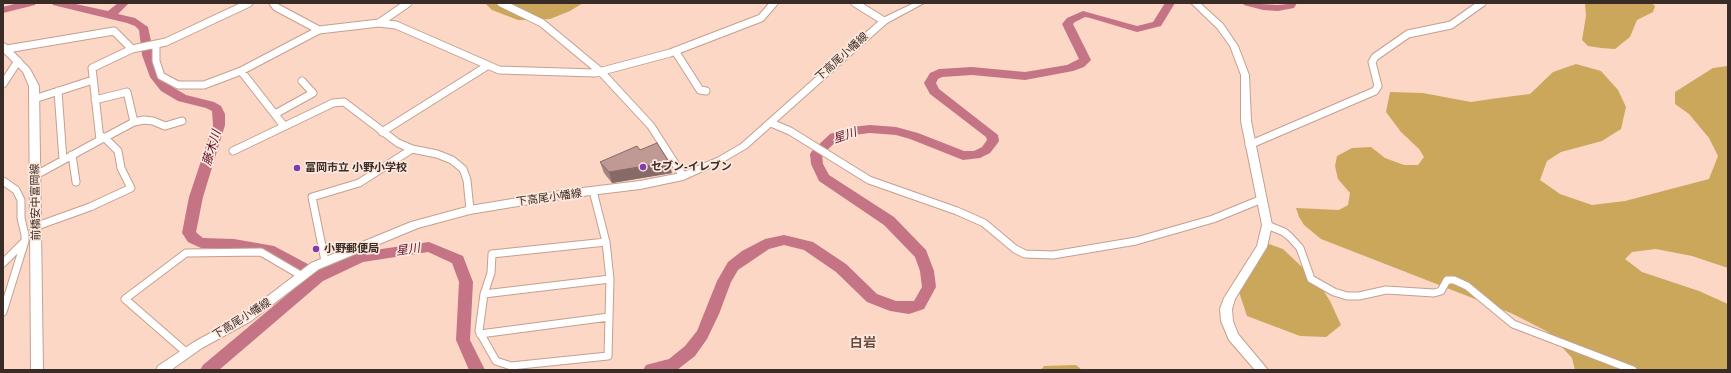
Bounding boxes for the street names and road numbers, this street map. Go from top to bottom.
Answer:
street label: 下高尾小幡線 [813,30,871,84]
street label: 前橋安中富岡線 [29,163,43,241]
street label: 下高尾小幡線 [515,187,583,209]
street label: 下高尾小幡線 [211,296,273,342]

